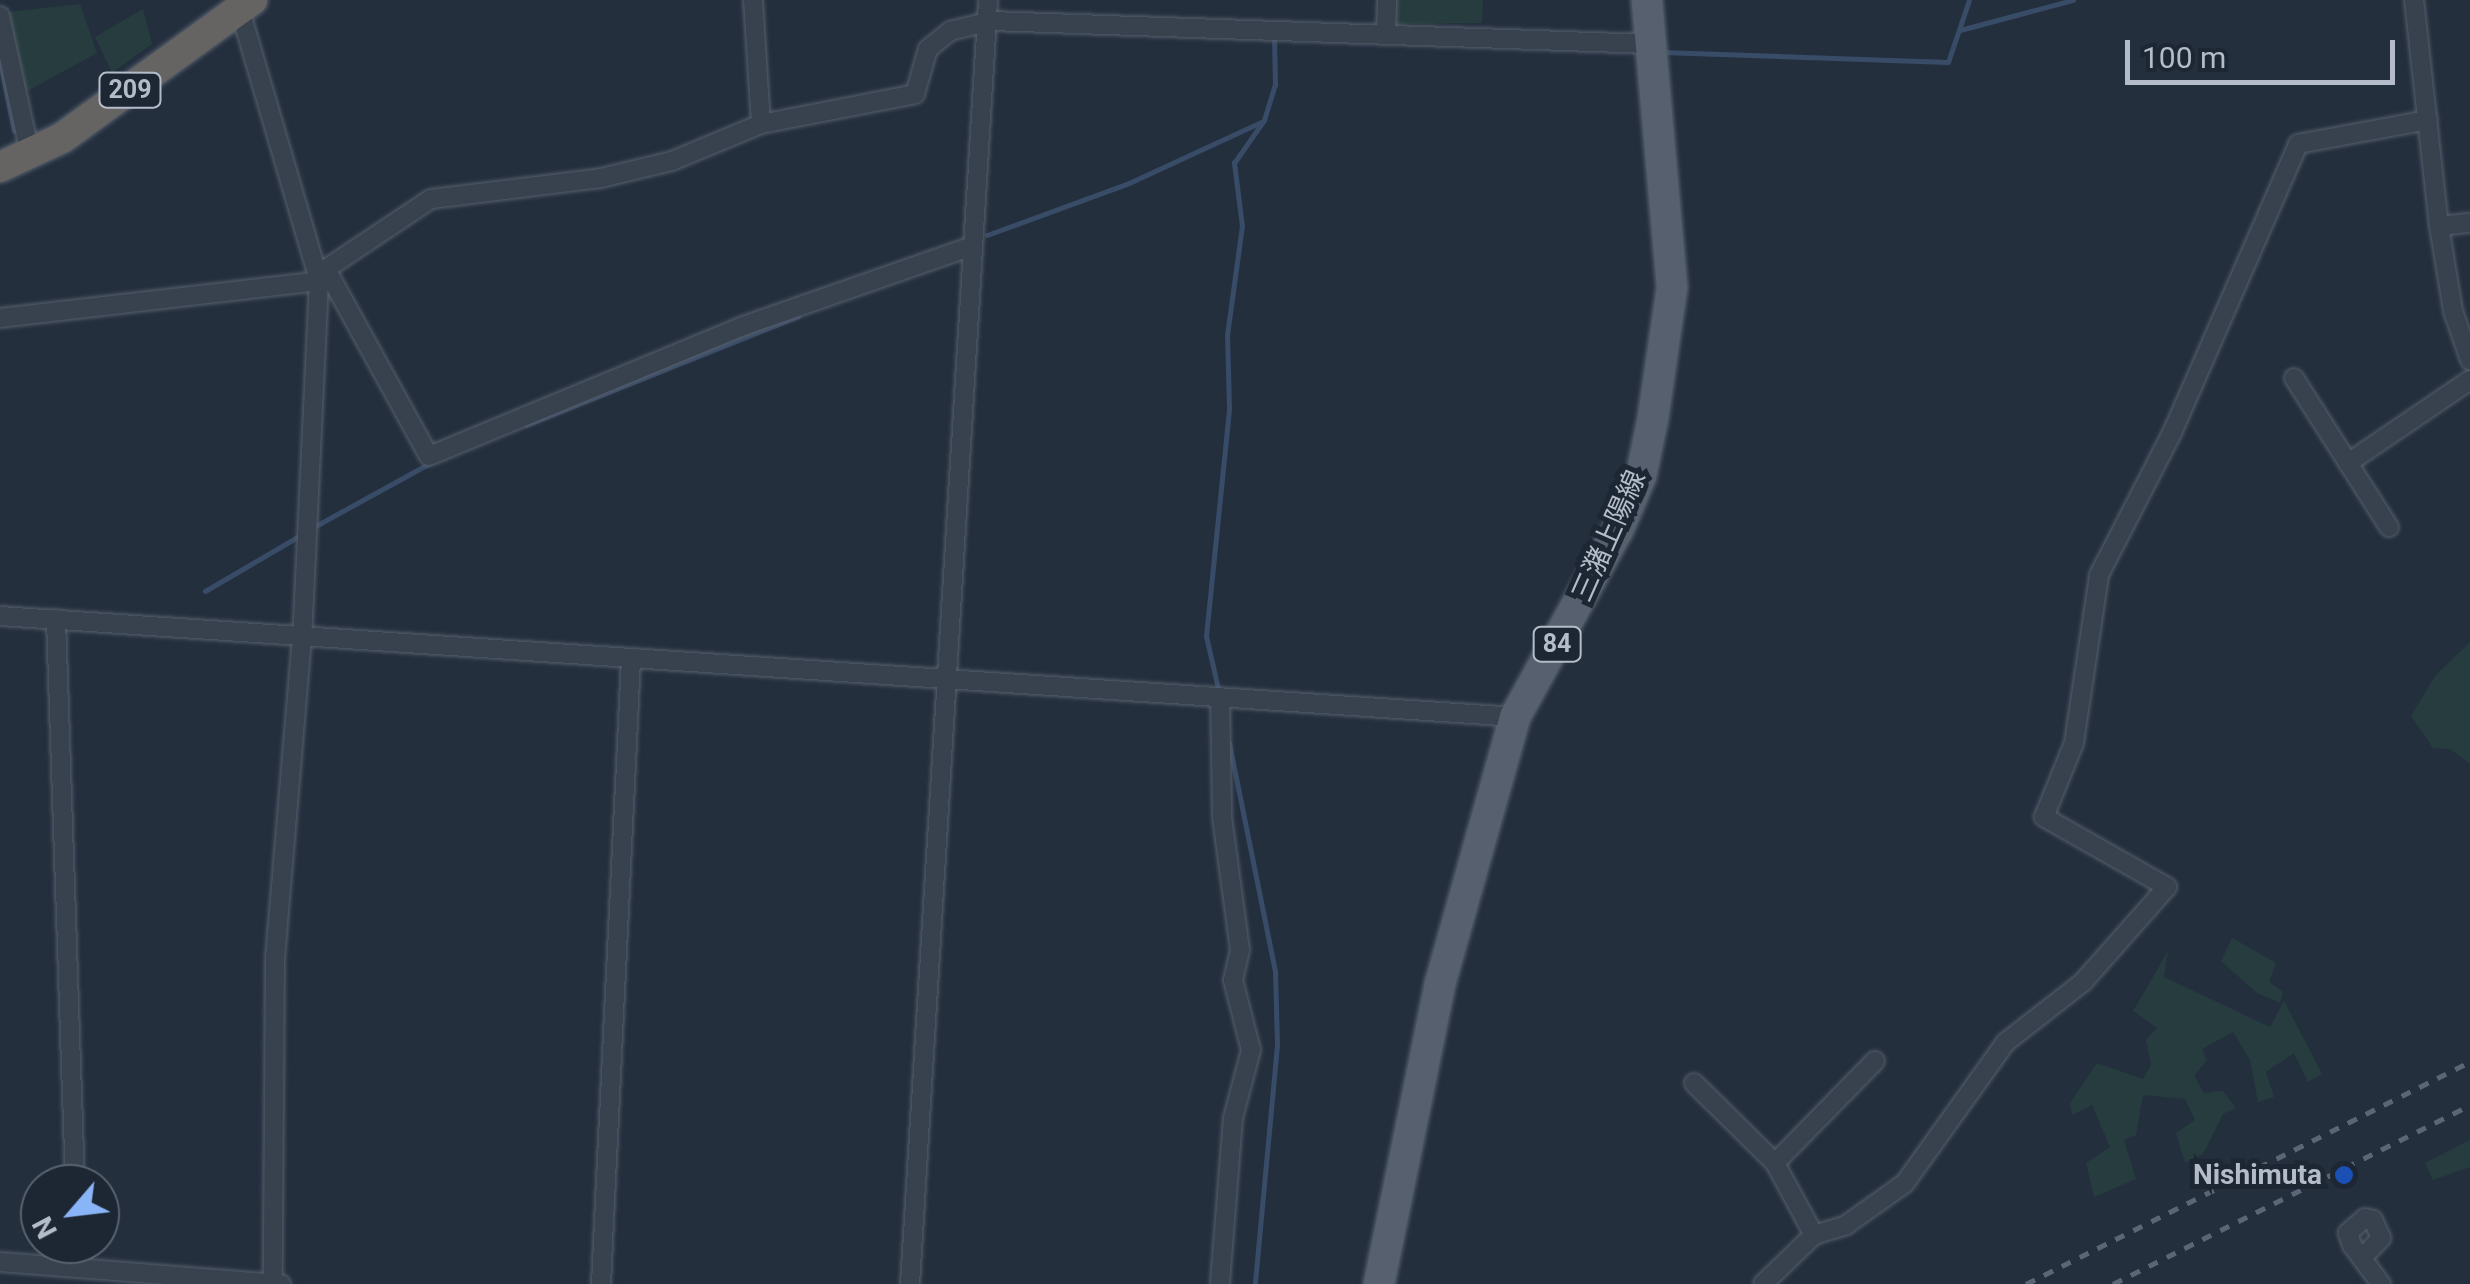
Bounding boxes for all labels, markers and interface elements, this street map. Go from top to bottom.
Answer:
scale bar [2130,20,2400,82]
text: 100 m [2142,40,2226,75]
road number: 209 [98,70,162,110]
street label: 三潴上陽線 [1565,465,1653,607]
road number: 84 [1532,624,1582,664]
place label: Nishimuta [2193,1158,2322,1192]
marker: Nishimuta [2331,1162,2357,1188]
north arrow [20,1164,120,1264]
text: N [26,1211,64,1244]

